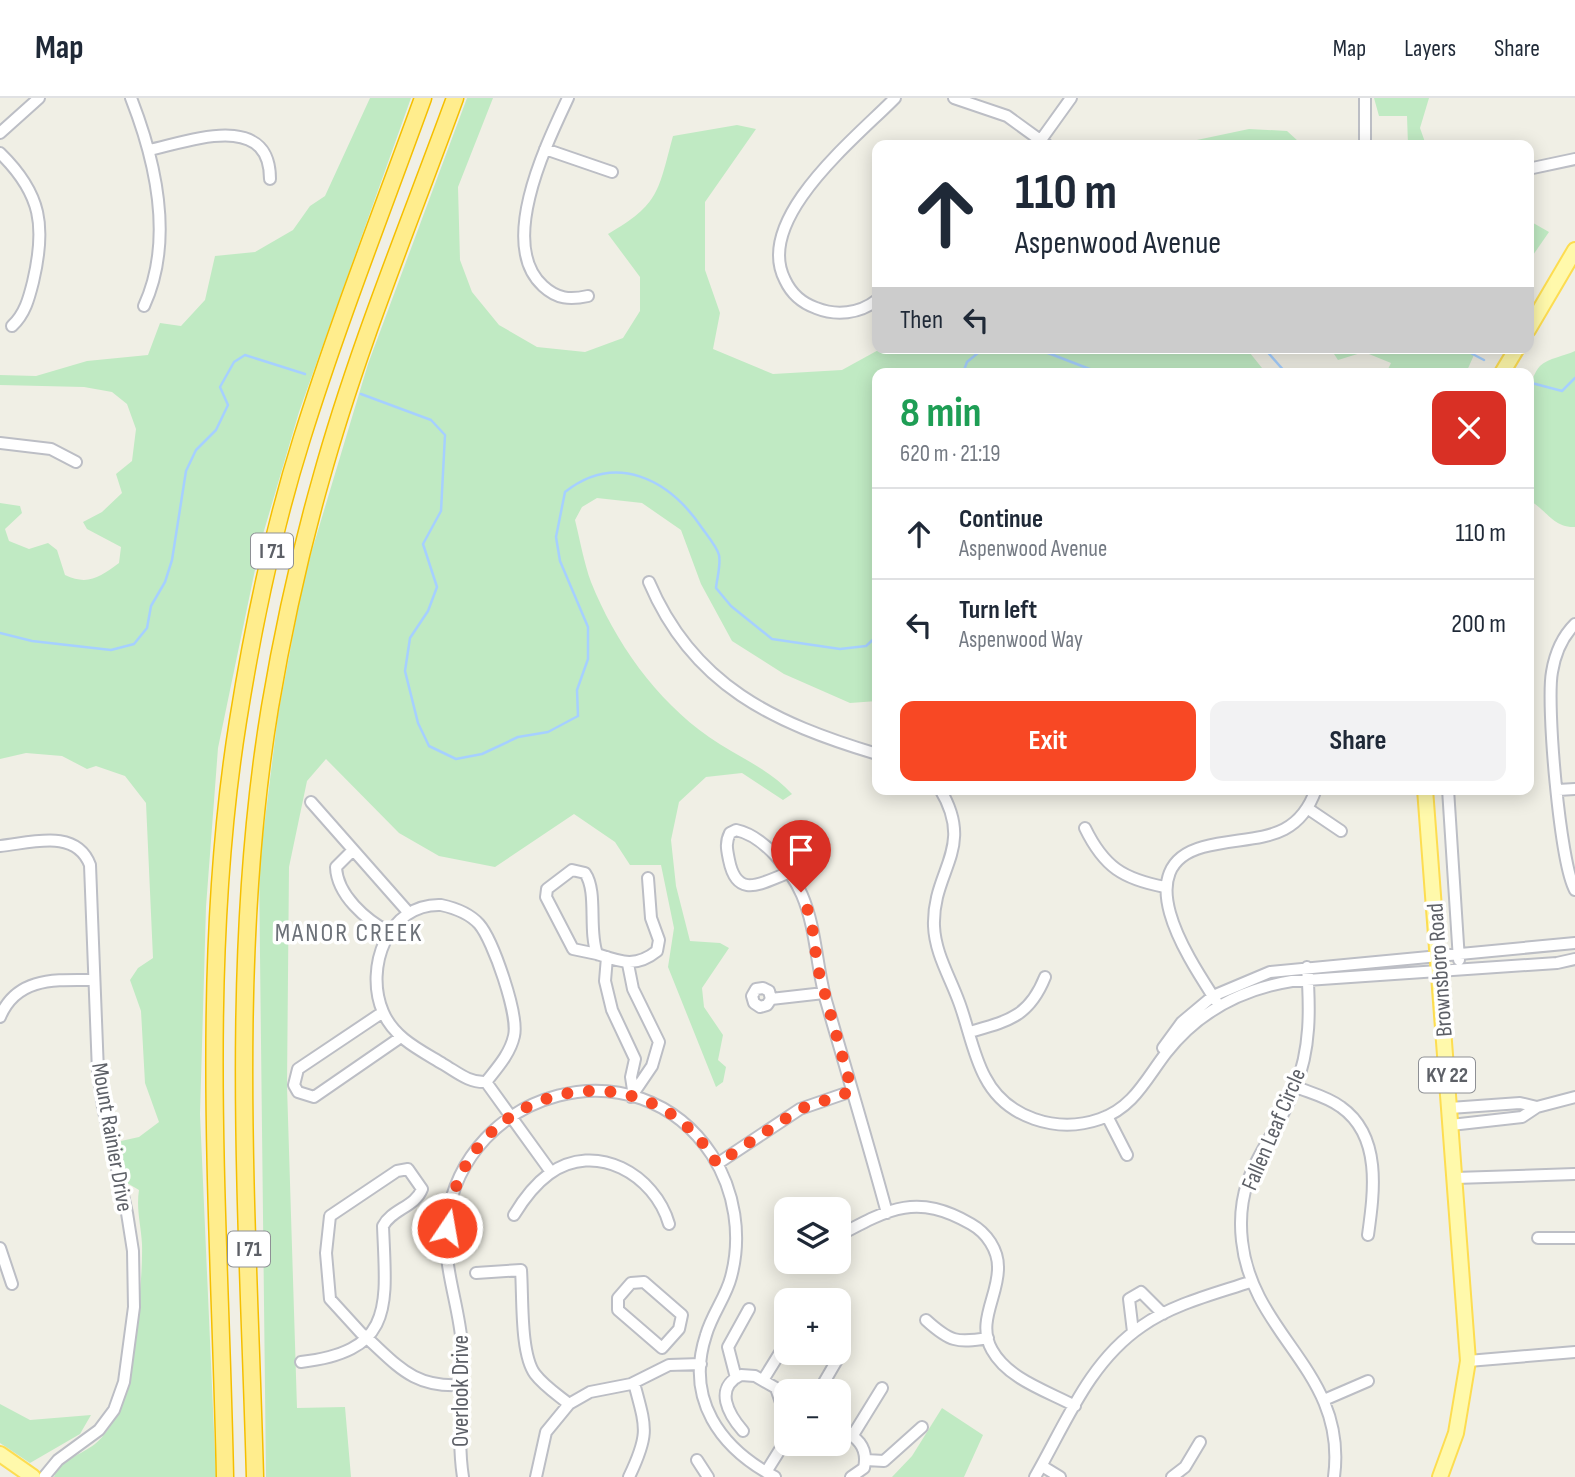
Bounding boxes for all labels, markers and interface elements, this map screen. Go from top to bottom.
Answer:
text: Map [35,28,84,68]
text: Map [1333,34,1366,63]
text: Layers [1404,34,1456,63]
text: Share [1494,34,1540,63]
text: 110 m [1015,164,1117,223]
icon: ahead [900,168,991,259]
text: Aspenwood Avenue [1015,224,1221,263]
icon: left [957,301,995,339]
text: Then [900,305,943,336]
text: 8 min [900,388,981,439]
button: close [1432,391,1506,465]
text: 620 m · 21:19 [900,440,1001,468]
text: Continue [959,504,1043,535]
icon: ahead [900,515,938,553]
text: 110 m [1455,518,1506,549]
road number: I 71 [251,533,293,568]
text: Aspenwood Avenue [959,535,1107,563]
text: Turn left [959,595,1037,626]
icon: left [900,606,938,644]
text: 200 m [1451,609,1506,640]
text: Aspenwood Way [959,626,1083,654]
button: Exit [900,701,1196,781]
button: Share [1210,701,1506,781]
pin [771,820,831,892]
icon: arrive [782,831,820,869]
street label: Brownsboro Road [1421,902,1459,1038]
district label: MANOR CREEK [275,918,423,949]
road number: KY 22 [1419,1058,1475,1093]
street label: Mount Rainier Drive [85,1061,139,1214]
street label: Fallen Leaf Circle [1236,1064,1312,1194]
position arrow [410,1191,484,1265]
map controls [774,1197,851,1456]
button: layers [774,1197,851,1274]
road number: I 71 [228,1232,270,1266]
button: + [774,1288,851,1365]
street label: Overlook Drive [447,1335,475,1447]
button: − [774,1379,851,1456]

